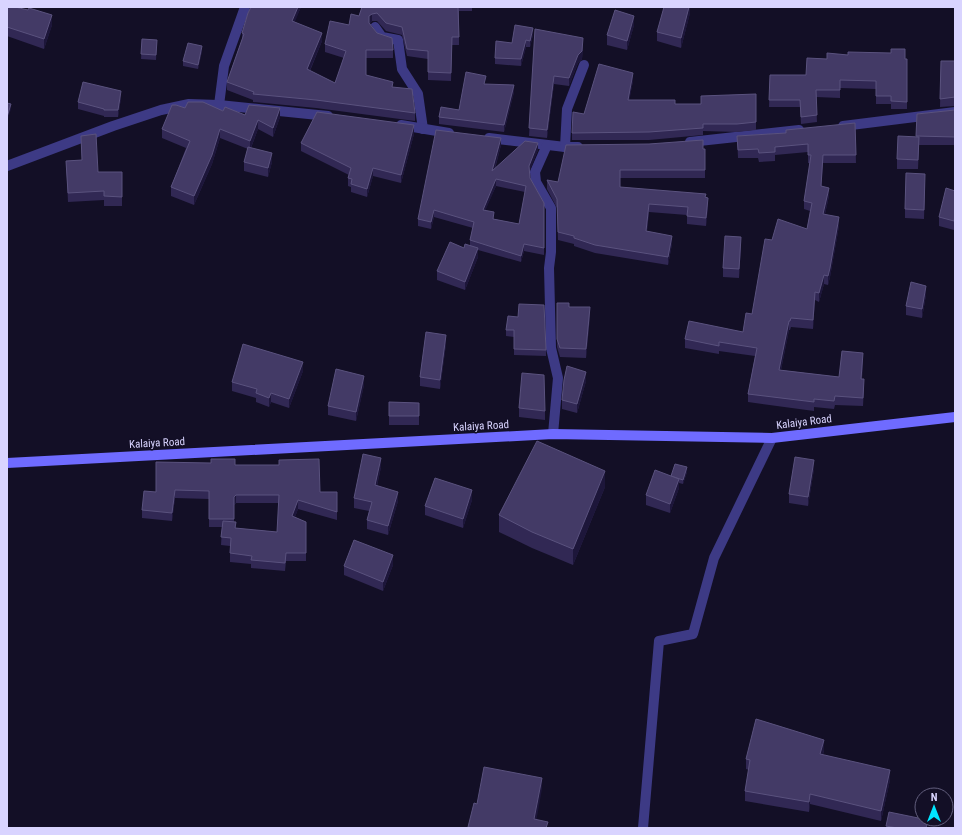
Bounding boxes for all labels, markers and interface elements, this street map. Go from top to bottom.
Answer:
street label: Kalaiya Road [775,412,833,432]
street label: Kalaiya Road [453,418,509,434]
street label: Kalaiya Road [129,435,185,451]
north arrow [914,787,954,827]
text: N [931,791,938,804]

